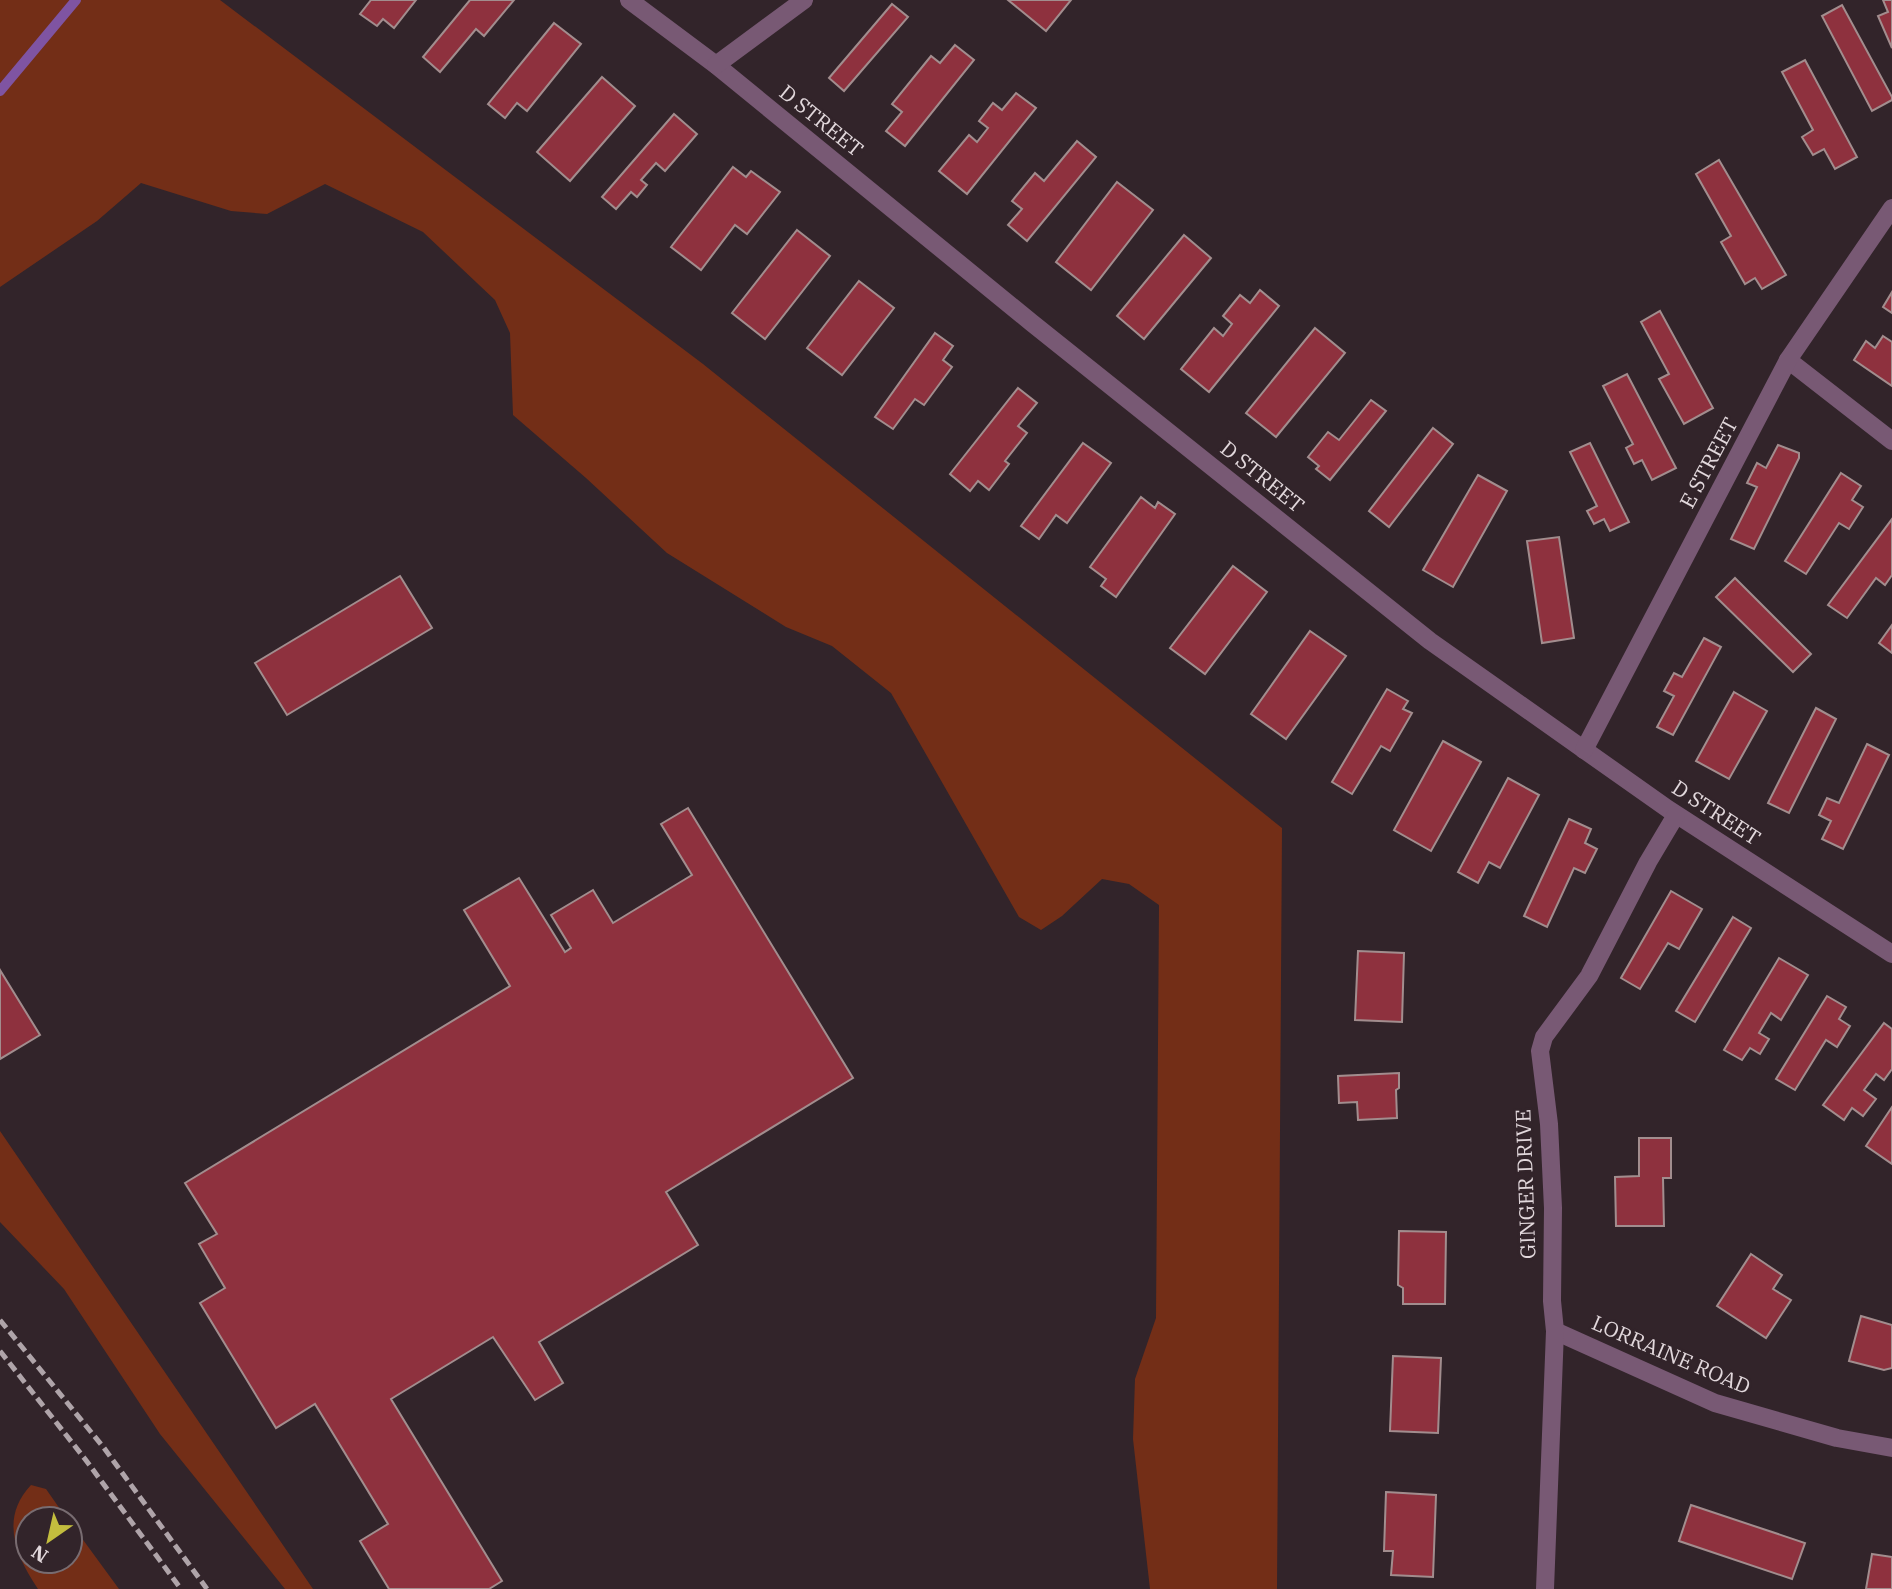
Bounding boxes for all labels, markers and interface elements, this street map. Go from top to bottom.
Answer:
street label: D STREET [774,78,869,163]
street label: E STREET [1673,412,1744,513]
street label: D STREET [1215,434,1310,519]
street label: D STREET [1667,773,1766,851]
street label: GINGER DRIVE [1508,1109,1542,1259]
street label: LORRAINE ROAD [1588,1308,1755,1400]
north arrow [14,1505,84,1575]
text: N [27,1540,52,1568]

